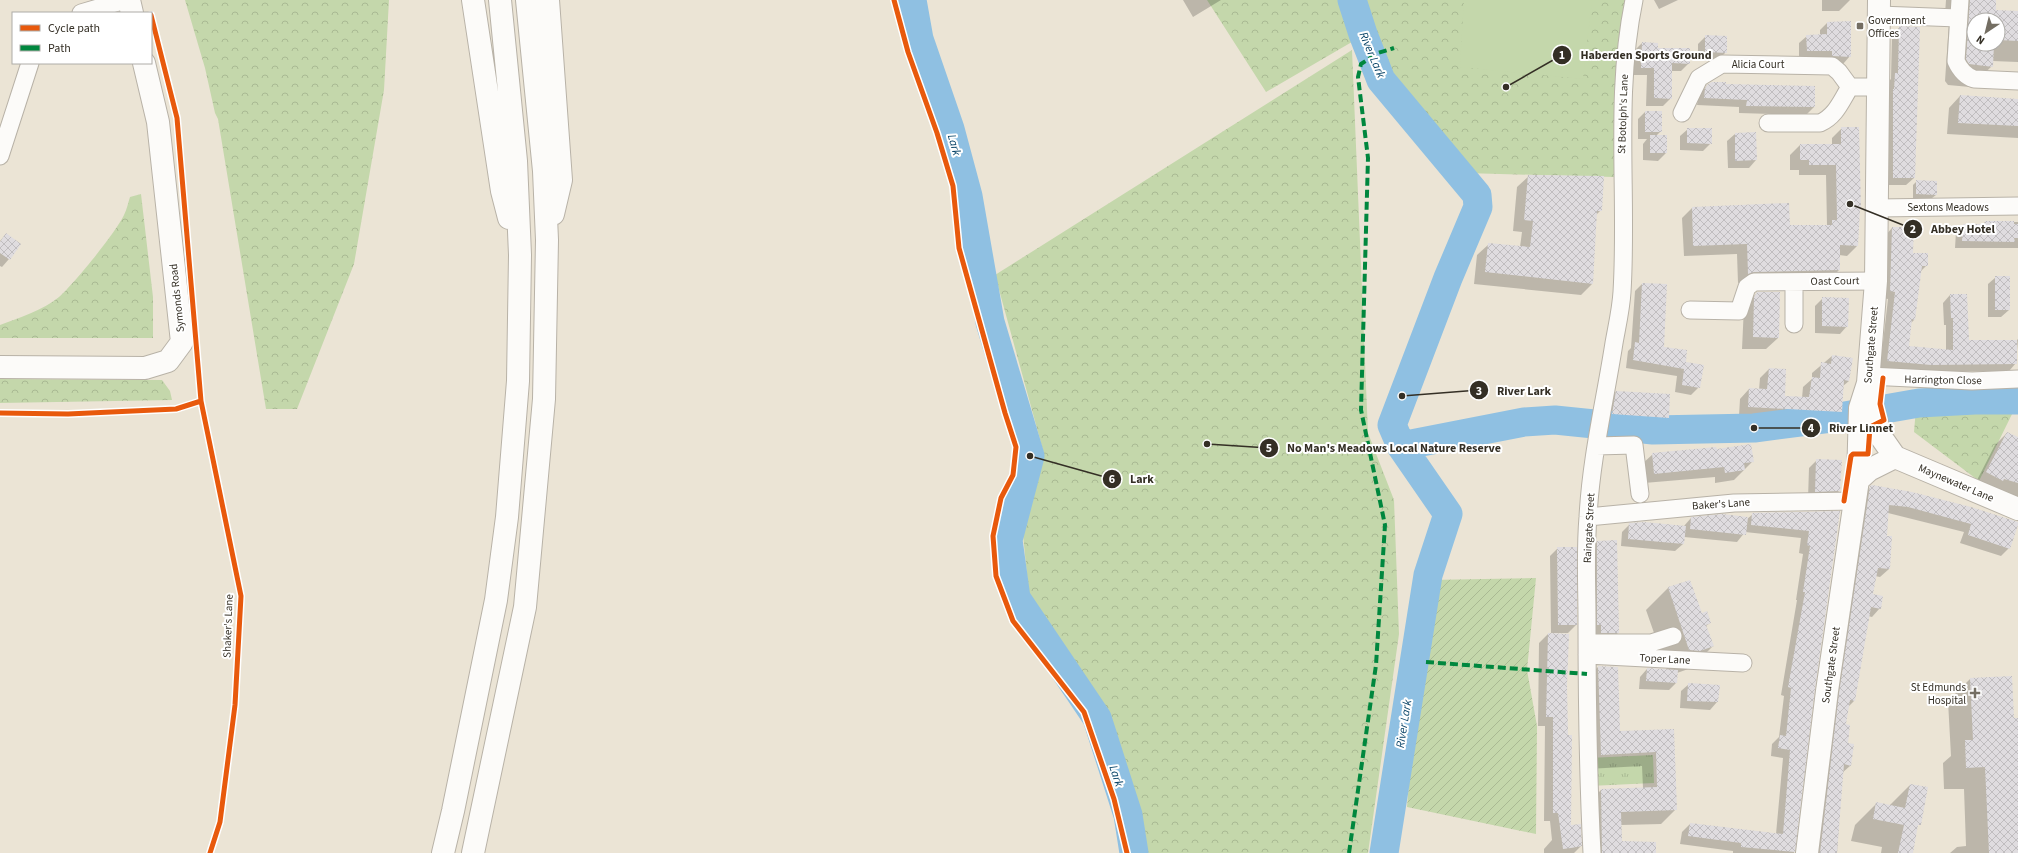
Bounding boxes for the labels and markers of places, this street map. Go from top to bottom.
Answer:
place label: Government Offices [1868,13,1926,41]
marker: Government Offices [1855,21,1865,31]
callout: Haberden Sports Ground [1552,43,1719,67]
callout: Abbey Hotel [1903,217,2003,241]
callout: River Lark [1469,378,1559,402]
callout: River Linnet [1801,416,1902,440]
callout: No Man's Meadows Local Nature Reserve [1259,436,1508,460]
callout: Lark [1102,467,1161,491]
place label: St Edmunds Hospital [1911,680,1966,708]
marker: St Edmunds Hospital [1969,687,1981,699]

